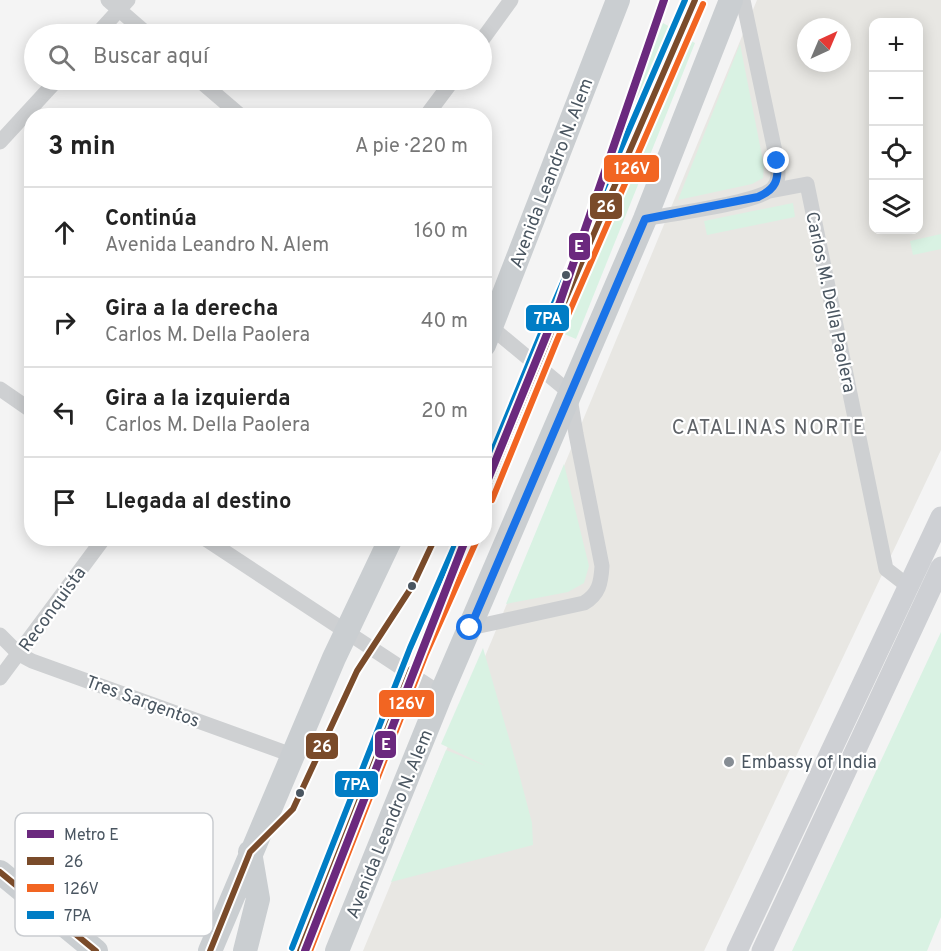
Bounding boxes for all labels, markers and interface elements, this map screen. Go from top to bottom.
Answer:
north arrow [797,18,851,72]
map controls [869,18,923,234]
button: + [869,18,923,72]
search box [24,24,492,90]
icon: search [45,41,78,74]
text: Buscar aquí [93,44,209,71]
button: − [869,72,923,126]
street label: Avenida Leandro N. Alem [506,75,599,272]
button: locate [869,126,923,180]
text: 3 min [48,131,116,164]
text: A pie · 220 m [355,134,468,160]
route end [763,147,789,173]
line badge: 126V [603,154,660,183]
text: 126V [614,160,650,180]
button: layers [869,180,923,234]
line badge: 26 [589,192,623,220]
text: 26 [596,198,616,218]
text: Continúa [105,206,197,233]
street label: Carlos M. Della Paolera [799,210,860,395]
icon: ahead [48,216,81,249]
text: 160 m [414,219,468,245]
line badge: E [568,232,591,261]
text: Avenida Leandro N. Alem [105,233,329,259]
text: E [574,238,584,258]
unlabelled marker [560,269,572,281]
text: Gira a la derecha [105,296,278,323]
line badge: 7PA [525,304,570,332]
icon: right [48,306,81,339]
text: 40 m [421,309,468,335]
text: 7PA [534,310,562,330]
text: Carlos M. Della Paolera [105,323,310,349]
text: Gira a la izquierda [105,386,291,413]
icon: left [48,396,81,429]
text: 20 m [421,399,468,425]
text: Carlos M. Della Paolera [105,413,310,439]
district label: CATALINAS NORTE [672,416,866,442]
icon: arrive [48,486,81,519]
text: Llegada al destino [105,489,291,516]
street label: Reconquista [14,563,92,657]
unlabelled marker [406,580,418,592]
route start [456,614,482,640]
street label: Tres Sargentos [82,671,203,734]
line badge: 126V [378,689,435,718]
text: 126V [389,695,425,715]
street label: Avenida Leandro N. Alem [342,727,439,922]
line badge: E [374,730,397,759]
line badge: 26 [305,732,339,760]
text: E [381,736,391,756]
text: 26 [312,738,332,758]
place label: Embassy of India [741,752,877,775]
marker: Embassy of India [722,755,736,769]
line badge: 7PA [334,770,379,798]
text: 7PA [342,776,370,796]
unlabelled marker [294,787,306,799]
legend [15,813,213,936]
text: Metro E [64,826,119,846]
text: 26 [64,853,83,873]
text: 126V [64,880,99,900]
text: 7PA [64,907,92,927]

